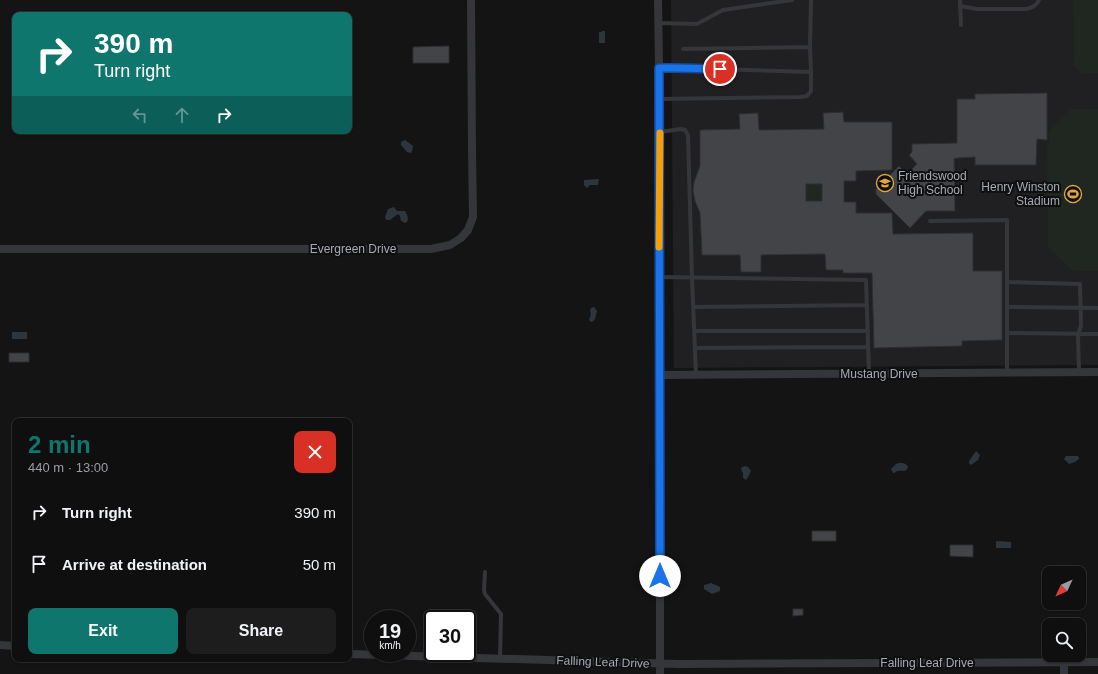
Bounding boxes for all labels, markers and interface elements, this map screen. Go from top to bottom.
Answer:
icon: right [28,28,80,80]
text: 390 m [94,28,173,59]
pin [703,52,737,86]
icon: arrive [709,58,731,80]
text: Turn right [94,61,170,81]
icon: left [129,104,151,126]
icon: ahead [171,104,193,126]
icon: right [213,104,235,126]
place label: Friendswood High School [898,169,967,197]
school or university icon: Friendswood High School [875,173,895,193]
place label: Henry Winston Stadium [981,180,1060,208]
sports icon: Henry Winston Stadium [1063,184,1083,204]
street label: Evergreen Drive [310,242,397,256]
street label: Mustang Drive [840,367,918,381]
text: 2 min [28,431,91,458]
button: close [294,431,336,473]
text: 440 m · 13:00 [28,460,108,475]
icon: right [28,501,50,523]
text: Turn right [62,504,132,521]
text: 390 m [294,504,336,521]
icon: arrive [28,553,50,575]
position arrow [639,555,681,597]
text: Arrive at destination [62,556,207,573]
text: 50 m [303,556,336,573]
north arrow [1042,566,1086,610]
map controls [1042,566,1086,662]
button: Exit [28,608,178,654]
button: Share [186,608,336,654]
speed limit sign: 30 [424,610,476,662]
button: search [1042,618,1086,662]
text: 19 [379,620,401,642]
text: km/h [379,640,401,651]
street label: Falling Leaf Drive [556,653,650,671]
street label: Falling Leaf Drive [880,656,974,670]

